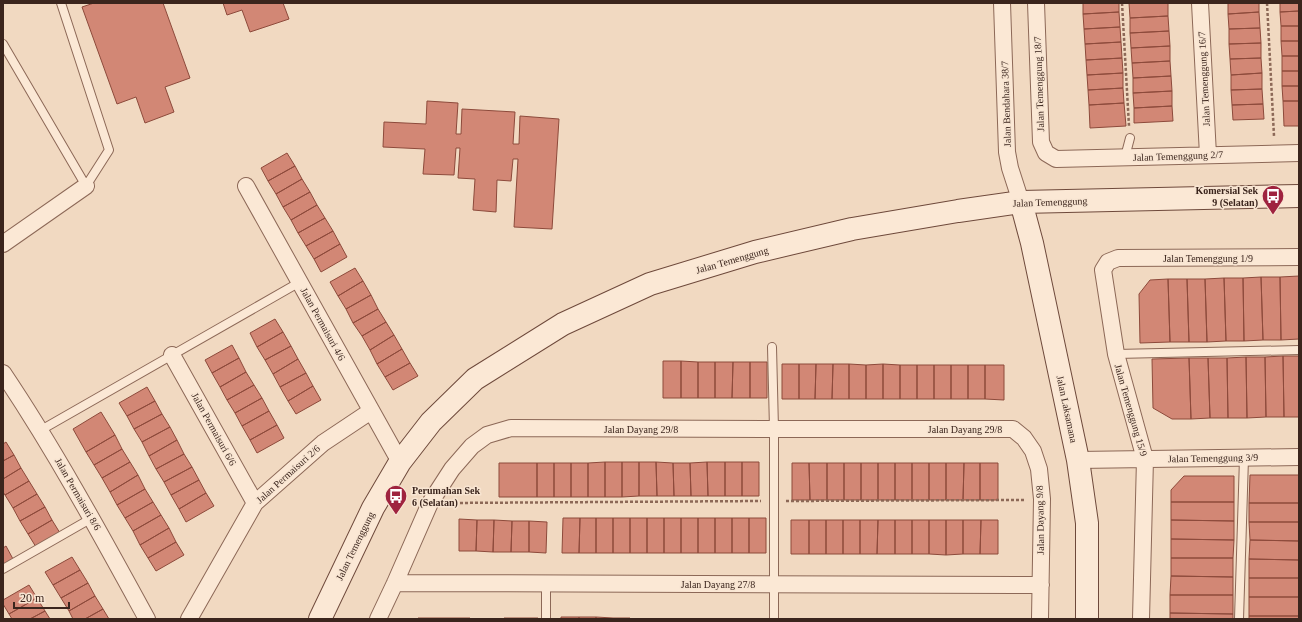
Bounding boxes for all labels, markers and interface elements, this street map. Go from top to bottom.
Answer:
street label: Jalan Temenggung 16/7 [1196,31,1212,127]
street label: Jalan Temenggung 18/7 [1032,36,1046,132]
street label: Jalan Bendahara 38/7 [999,61,1013,147]
street label: Jalan Temenggung 2/7 [1133,149,1223,163]
bus stop icon: Komersial Sek 9 (Selatan) [1260,183,1286,216]
place label: Komersial Sek 9 (Selatan) [1196,185,1258,209]
street label: Jalan Temenggung [1012,195,1088,209]
street label: Jalan Temenggung [694,244,770,276]
street label: Jalan Temenggung 1/9 [1163,253,1253,264]
street label: Jalan Permaisuri 4/6 [298,286,348,362]
street label: Jalan Temenggung 15/9 [1113,363,1149,457]
street label: Jalan Laksamana [1054,374,1080,444]
street label: Jalan Permaisuri 6/6 [189,391,239,467]
street label: Jalan Dayang 29/8 [604,424,678,435]
street label: Jalan Dayang 29/8 [928,424,1002,435]
street label: Jalan Permaisuri 2/6 [254,443,322,505]
street label: Jalan Temenggung 3/9 [1168,452,1258,464]
street label: Jalan Permaisuri 8/6 [53,456,103,532]
bus stop icon: Perumahan Sek 6 (Selatan) [383,483,409,516]
place label: Perumahan Sek 6 (Selatan) [412,485,481,509]
street label: Jalan Dayang 9/8 [1034,485,1046,555]
street label: Jalan Temenggung [334,510,376,582]
street label: Jalan Dayang 27/8 [681,579,755,590]
scale bar [14,584,69,610]
text: 20 m [20,591,45,605]

